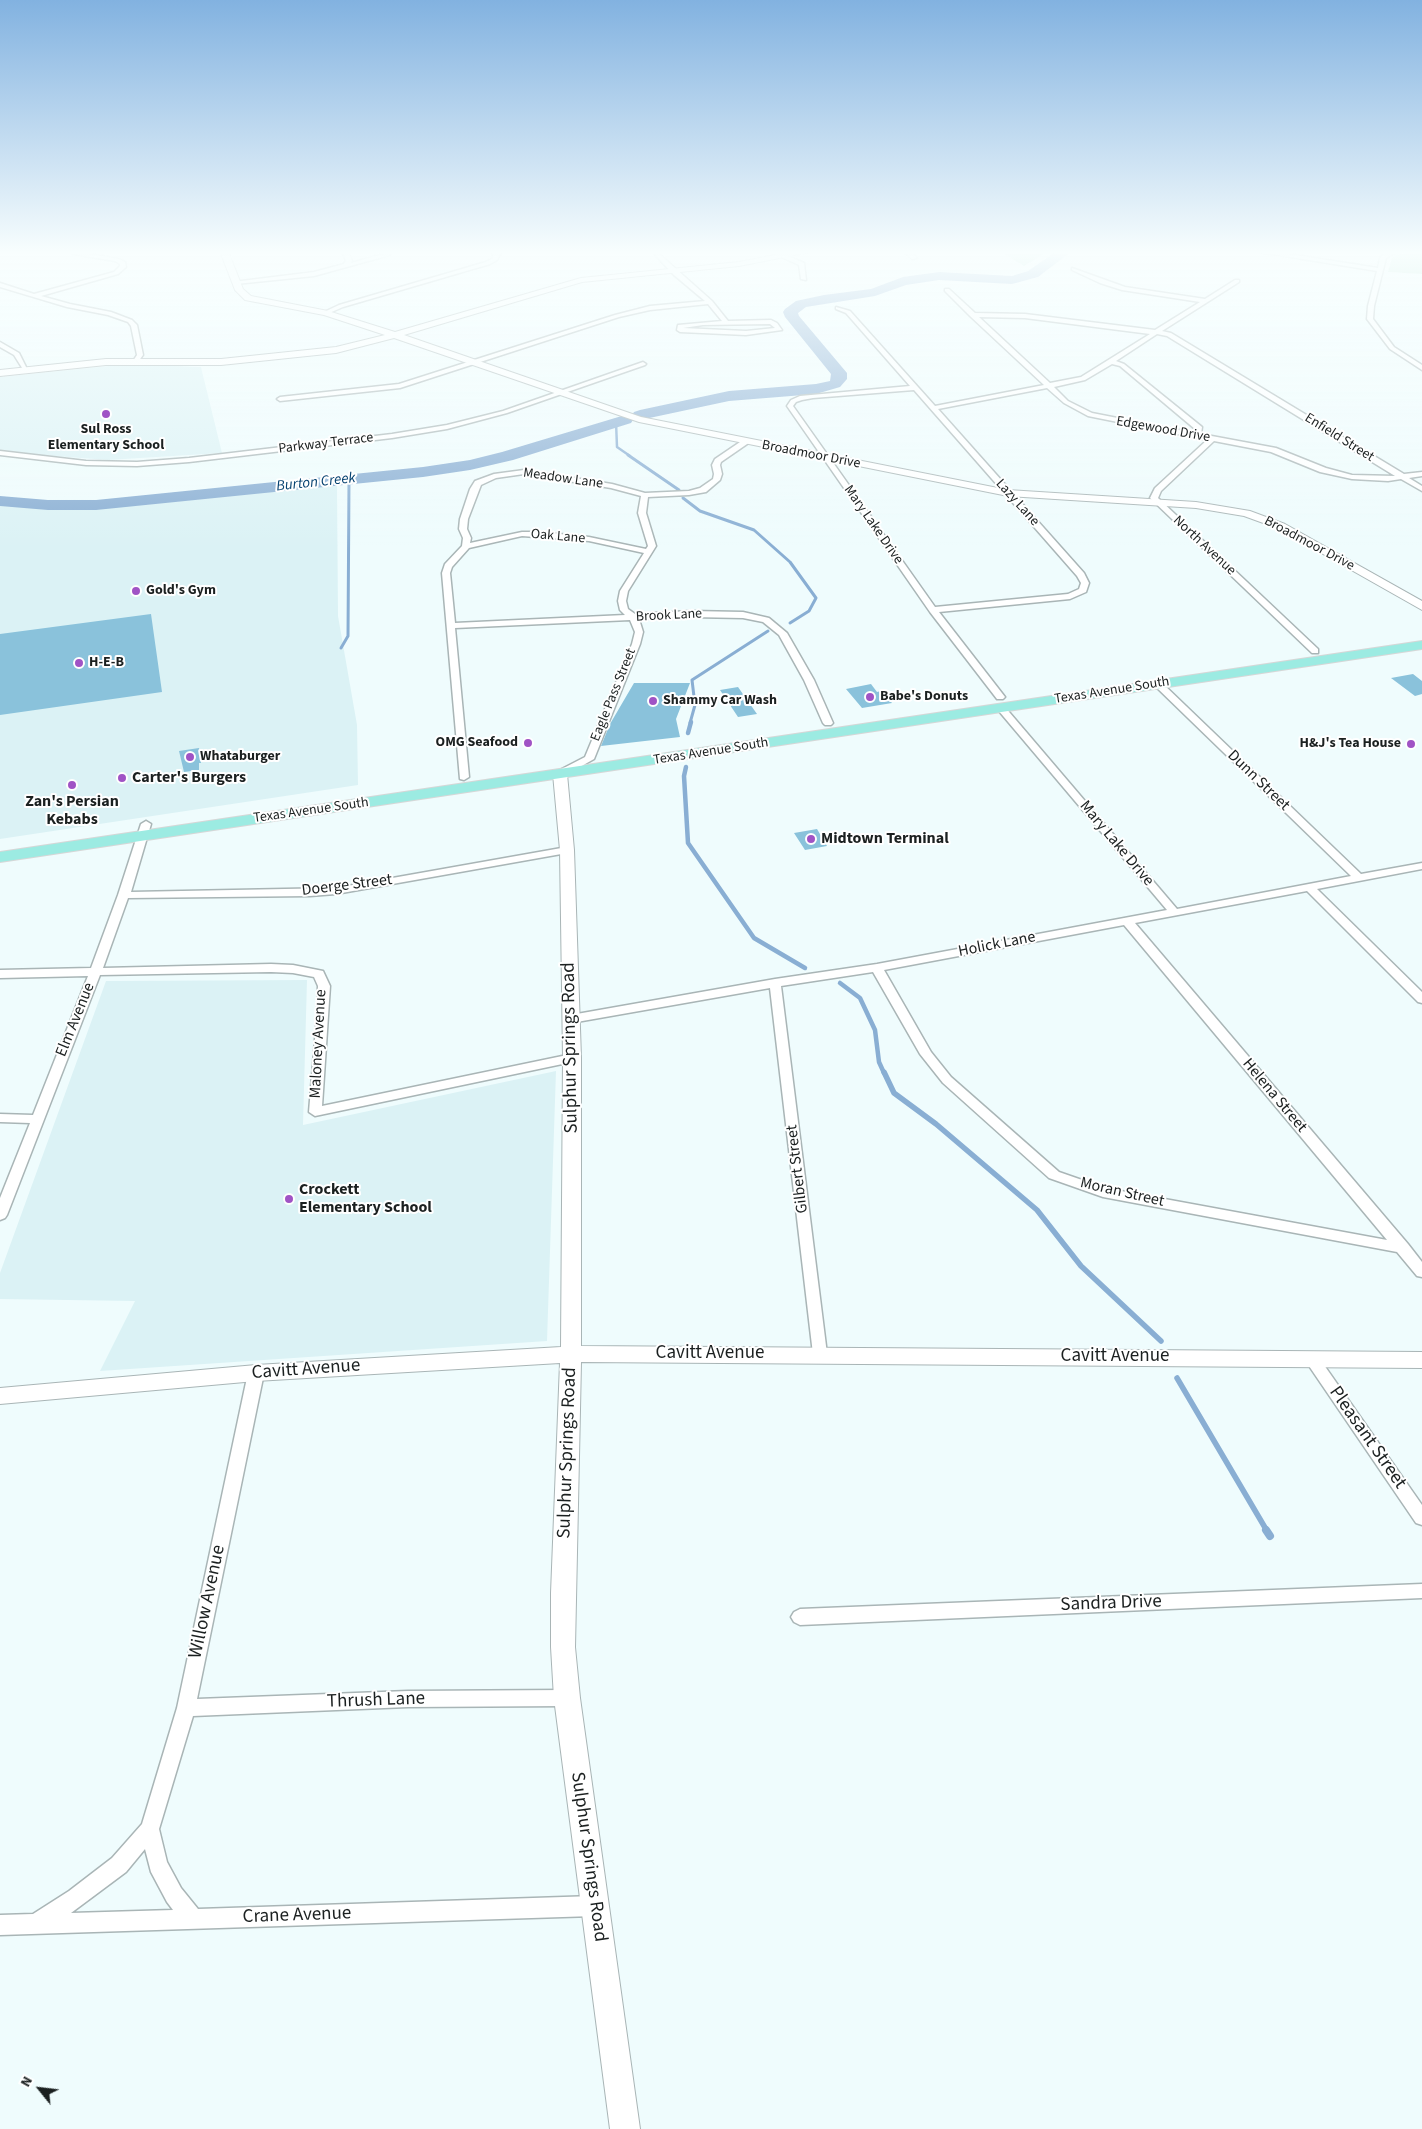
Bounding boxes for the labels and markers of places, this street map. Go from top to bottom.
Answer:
marker: Sul Ross Elementary School [100,408,112,420]
place label: Sul Ross Elementary School [48,422,164,454]
place label: Gold's Gym [146,583,216,599]
marker: Gold's Gym [130,585,142,597]
place label: H-E-B [89,655,124,671]
marker: H-E-B [73,657,85,669]
place label: Babe's Donuts [880,689,968,705]
marker: Babe's Donuts [864,691,876,703]
place label: Shammy Car Wash [663,693,777,709]
marker: Shammy Car Wash [647,695,659,707]
place label: OMG Seafood [436,735,518,751]
place label: H&J's Tea House [1300,736,1401,752]
marker: OMG Seafood [522,737,534,749]
marker: H&J's Tea House [1405,738,1417,750]
place label: Whataburger [200,749,280,765]
marker: Whataburger [184,751,196,763]
place label: Carter's Burgers [132,768,246,788]
marker: Carter's Burgers [116,772,128,784]
marker: Zan's Persian Kebabs [66,779,78,791]
place label: Zan's Persian Kebabs [25,792,119,830]
place label: Midtown Terminal [821,829,949,849]
marker: Midtown Terminal [805,833,817,845]
place label: Crockett Elementary School [299,1180,432,1218]
marker: Crockett Elementary School [283,1193,295,1205]

